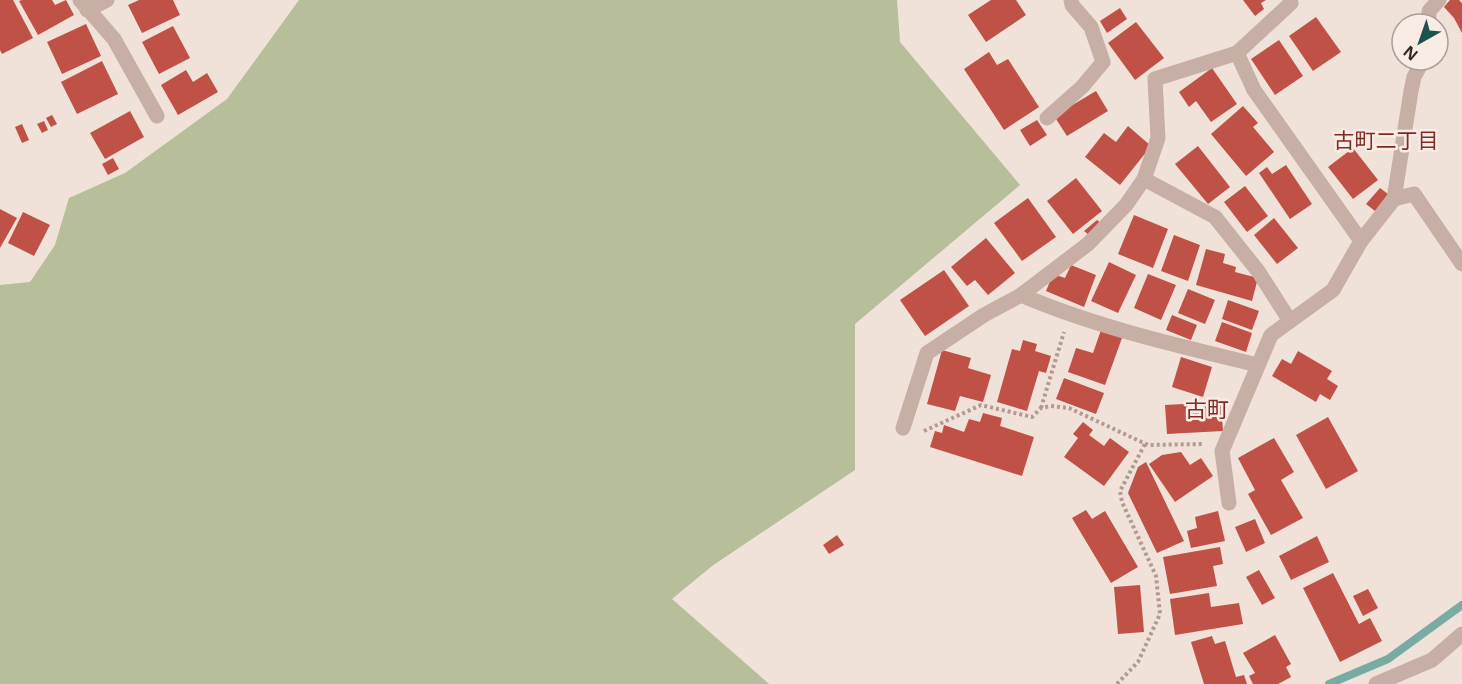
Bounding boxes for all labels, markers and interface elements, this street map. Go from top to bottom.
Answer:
north arrow [1390,12,1450,72]
text: N [1398,41,1422,66]
district label: 古町二丁目 [1334,126,1439,154]
district label: 古町 [1185,393,1229,423]

